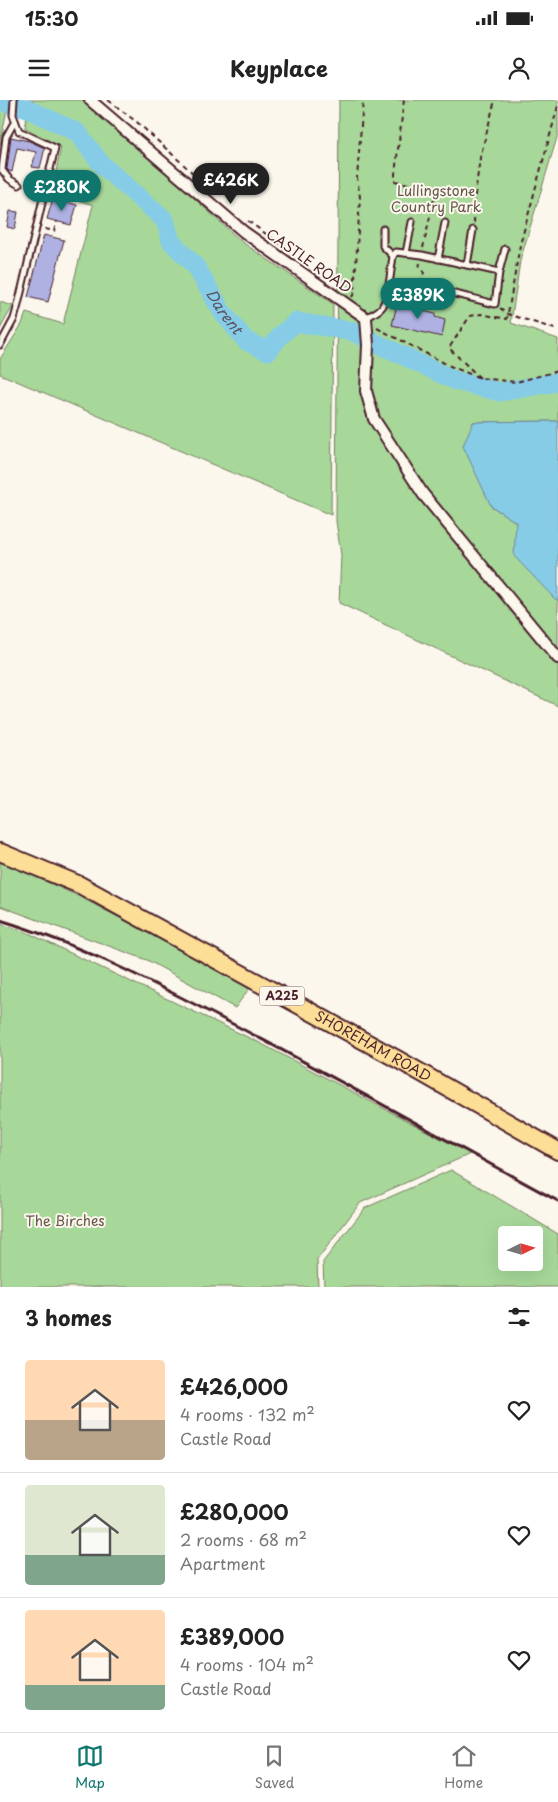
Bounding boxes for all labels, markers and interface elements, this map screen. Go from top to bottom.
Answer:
text: 15:30 [25,4,78,32]
text: Keyplace [230,51,328,84]
icon: menu [25,54,53,82]
icon: person [505,54,533,82]
pin: £426K [196,162,266,205]
text: £426K [203,167,259,191]
pin: £280K [27,170,97,212]
text: £280K [34,174,90,198]
park label: Lullingstone Country Park [391,180,482,217]
street label: CASTLE ROAD [262,223,356,298]
pin: £389K [383,278,453,320]
text: £389K [392,282,444,306]
water label: Darent [201,284,250,340]
road number: A225 [260,986,304,1006]
street label: SHOREHAM ROAD [311,1005,435,1086]
park label: The Birches [25,1210,105,1231]
north arrow [498,1226,542,1271]
map controls [498,1226,543,1271]
text: 3 homes [25,1301,112,1333]
icon: filters [505,1303,533,1331]
text: £426,000 [180,1370,288,1402]
icon: home [65,1380,125,1440]
icon: heart [505,1396,533,1424]
text: 4 rooms · 132 m² [180,1402,315,1426]
text: Castle Road [180,1426,272,1450]
text: £280,000 [180,1495,289,1527]
icon: home [65,1505,125,1565]
icon: heart [505,1521,533,1549]
text: 2 rooms · 68 m² [180,1527,307,1551]
text: Apartment [180,1551,265,1575]
text: £389,000 [180,1620,284,1652]
icon: home [65,1630,125,1690]
icon: heart [505,1646,533,1674]
text: 4 rooms · 104 m² [180,1652,314,1676]
text: Castle Road [180,1676,272,1700]
tab: Map [75,1742,105,1793]
tab: Saved [255,1742,294,1793]
tab: Home [444,1742,483,1793]

